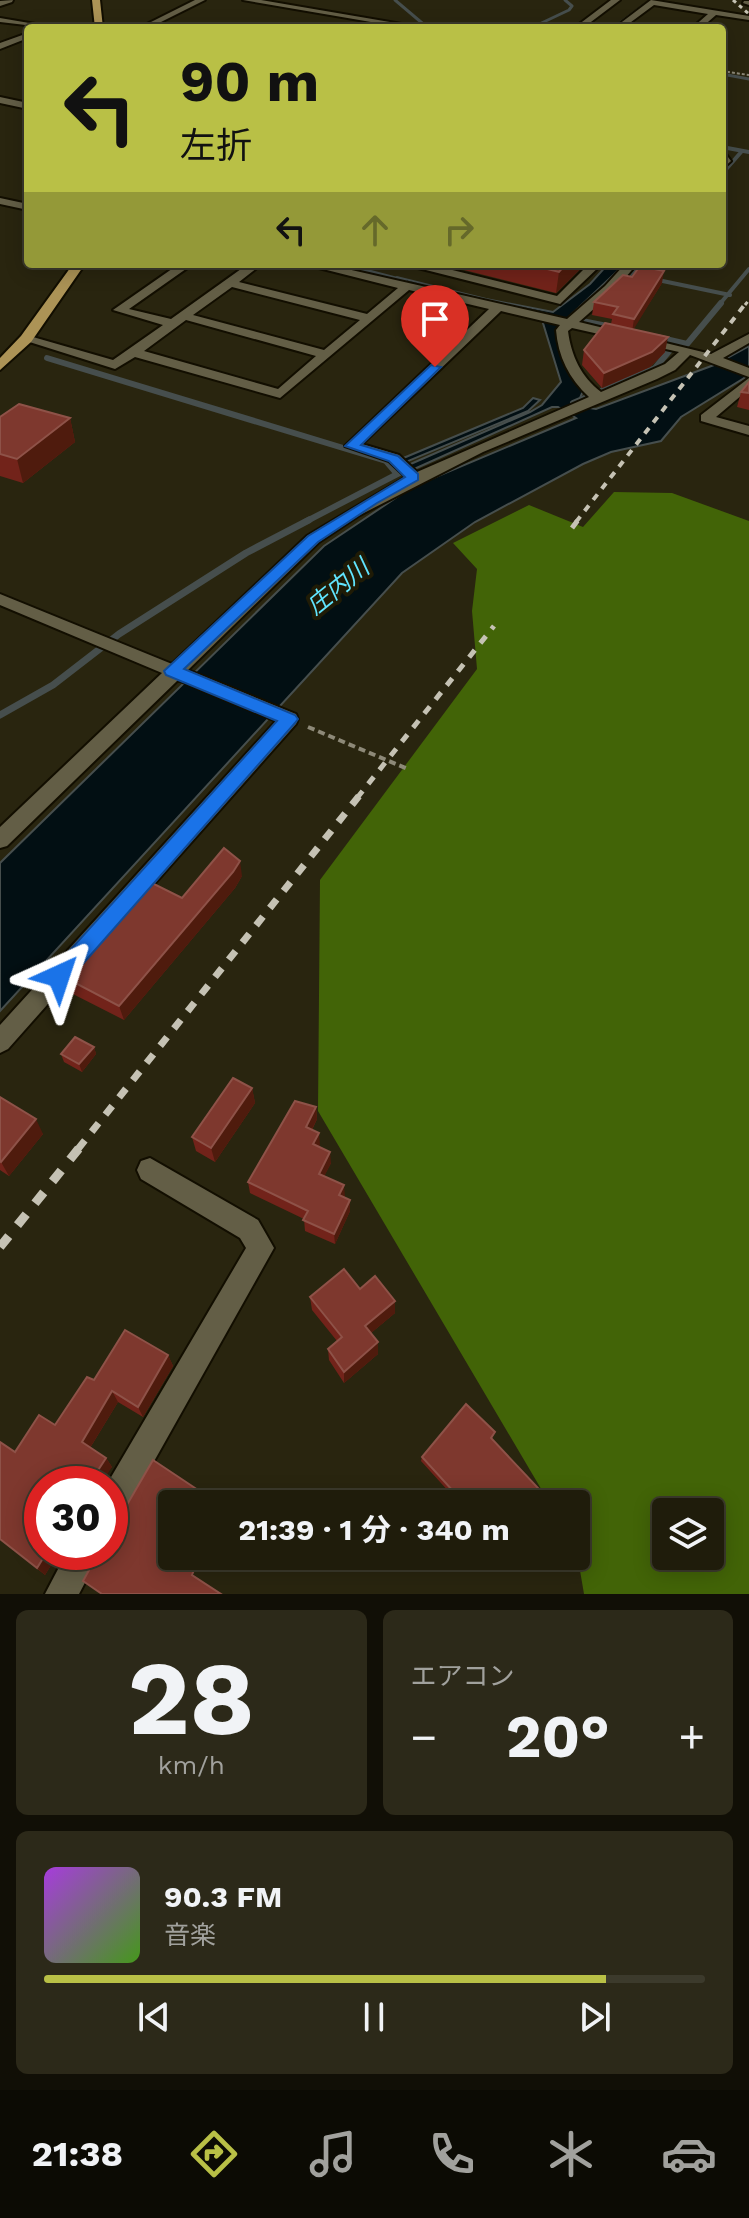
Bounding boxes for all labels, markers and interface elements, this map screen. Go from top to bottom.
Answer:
text: 90 m [180,49,319,115]
icon: left [48,56,152,160]
text: 左折 [180,125,252,167]
icon: left [269,208,313,252]
icon: ahead [353,208,397,252]
icon: right [437,208,481,252]
pin [401,285,469,367]
icon: arrive [413,297,457,341]
water label: 庄内川 [301,552,377,621]
position arrow [17,934,101,1018]
speed limit sign: 30 [24,1466,128,1570]
map controls [652,1498,724,1570]
button: layers [652,1498,724,1570]
text: 21:39 · 1 分 · 340 m [238,1512,510,1547]
text: 28 [128,1637,255,1759]
text: エアコン [411,1661,515,1691]
text: 20° [506,1701,610,1772]
text: − [411,1711,437,1763]
text: + [678,1711,705,1763]
text: km/h [158,1750,225,1780]
text: 90.3 FM [164,1879,282,1914]
text: 音楽 [164,1920,216,1950]
icon: previous [132,1995,176,2039]
icon: pause [352,1995,396,2039]
icon: next [573,1995,617,2039]
icon: directions [186,2126,242,2182]
icon: music [305,2126,361,2182]
icon: phone [424,2126,480,2182]
icon: climate [543,2126,599,2182]
icon: car [661,2126,717,2182]
text: 21:38 [31,2133,123,2175]

